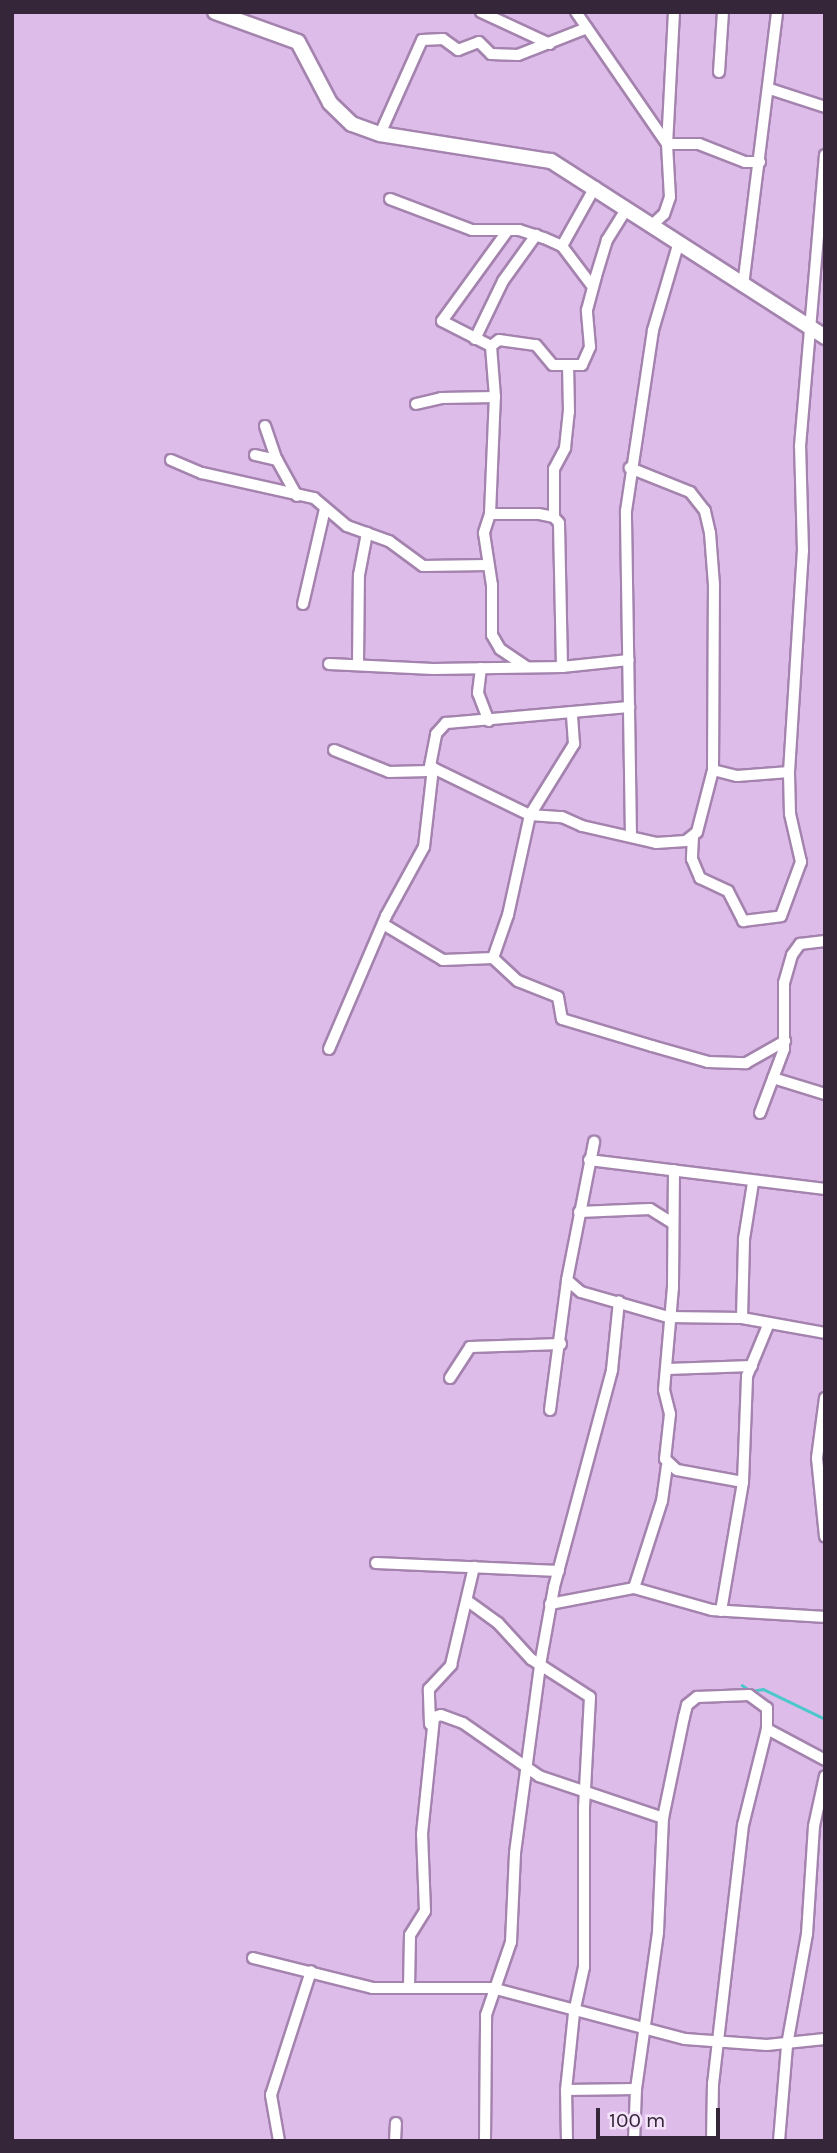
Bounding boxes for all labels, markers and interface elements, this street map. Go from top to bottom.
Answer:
scale bar [599,2094,723,2138]
text: 100 m [609,2108,666,2132]

